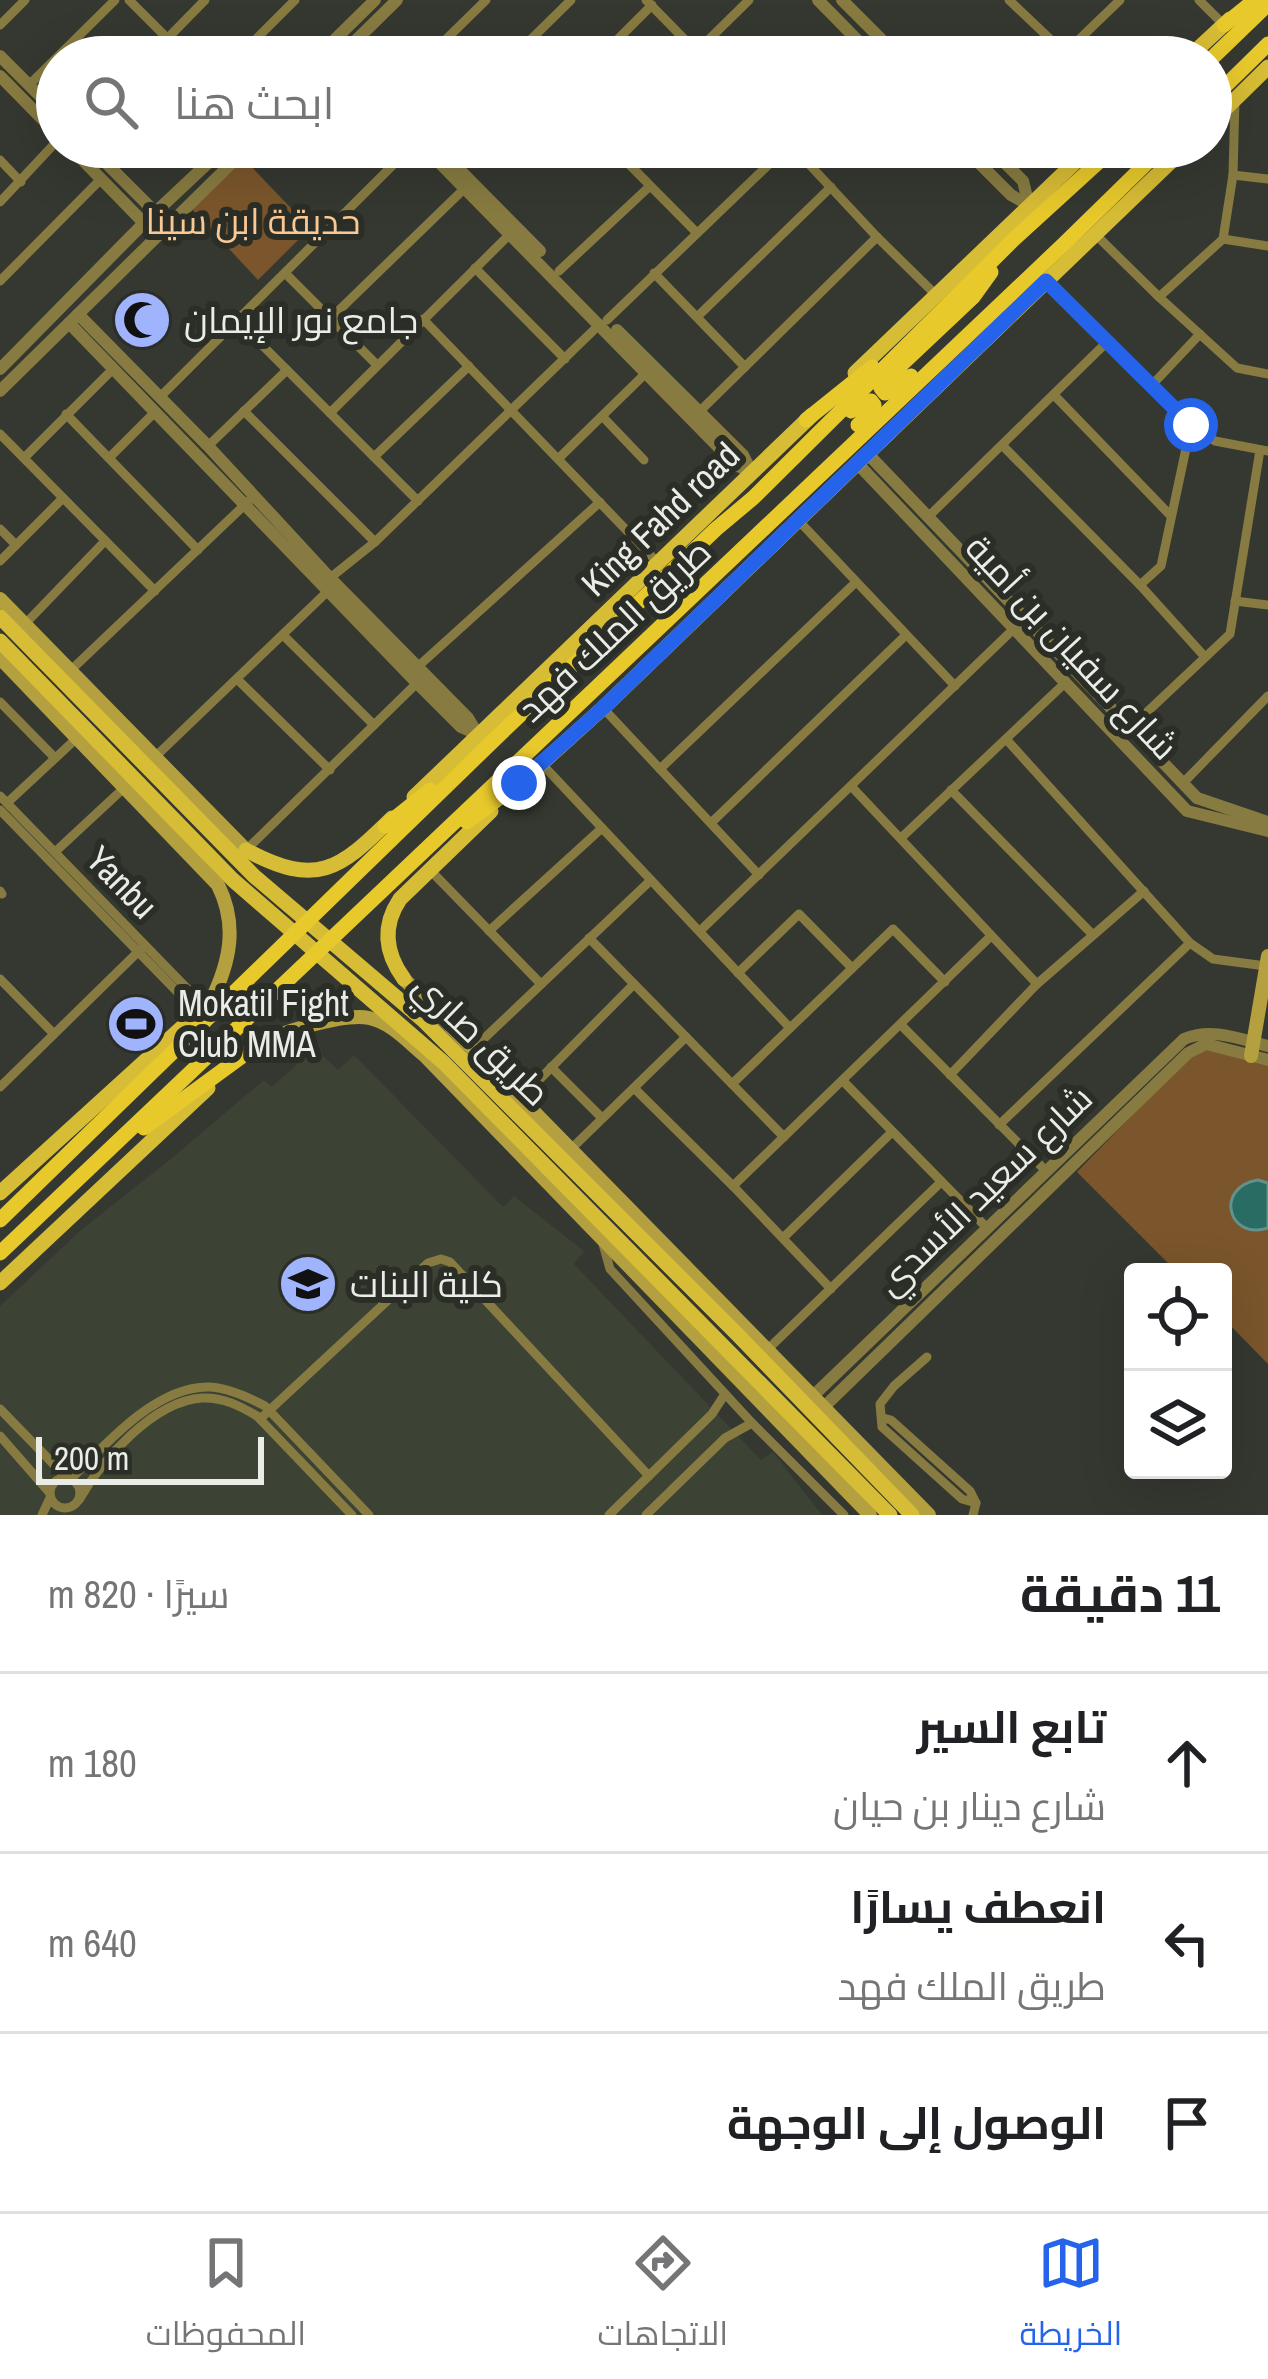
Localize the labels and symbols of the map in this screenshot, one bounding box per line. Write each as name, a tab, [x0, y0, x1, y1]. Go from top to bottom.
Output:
park label: حديقة ابن سينا	[145, 197, 361, 245]
mosque icon: جامع نور الإيمان	[111, 289, 173, 351]
place label: جامع نور الإيمان	[184, 296, 418, 345]
route start	[1164, 398, 1218, 452]
street label: King Fahd road	[571, 432, 749, 606]
street label: شارع سفيان بن أمية	[954, 524, 1189, 771]
street label: طريق الملك فهد	[507, 528, 721, 732]
route end	[492, 756, 546, 810]
street label: Yanbu	[76, 835, 168, 929]
street label: طريق صاري	[401, 962, 561, 1119]
place label: Mokatil Fight Club MMA	[178, 979, 349, 1068]
sports icon: Mokatil Fight Club MMA	[105, 993, 167, 1055]
street label: شارع سعيد الأسدي	[866, 1075, 1105, 1308]
school or university icon: كلية البنات	[277, 1253, 339, 1315]
place label: كلية البنات	[350, 1260, 503, 1308]
scale bar	[36, 1431, 264, 1484]

